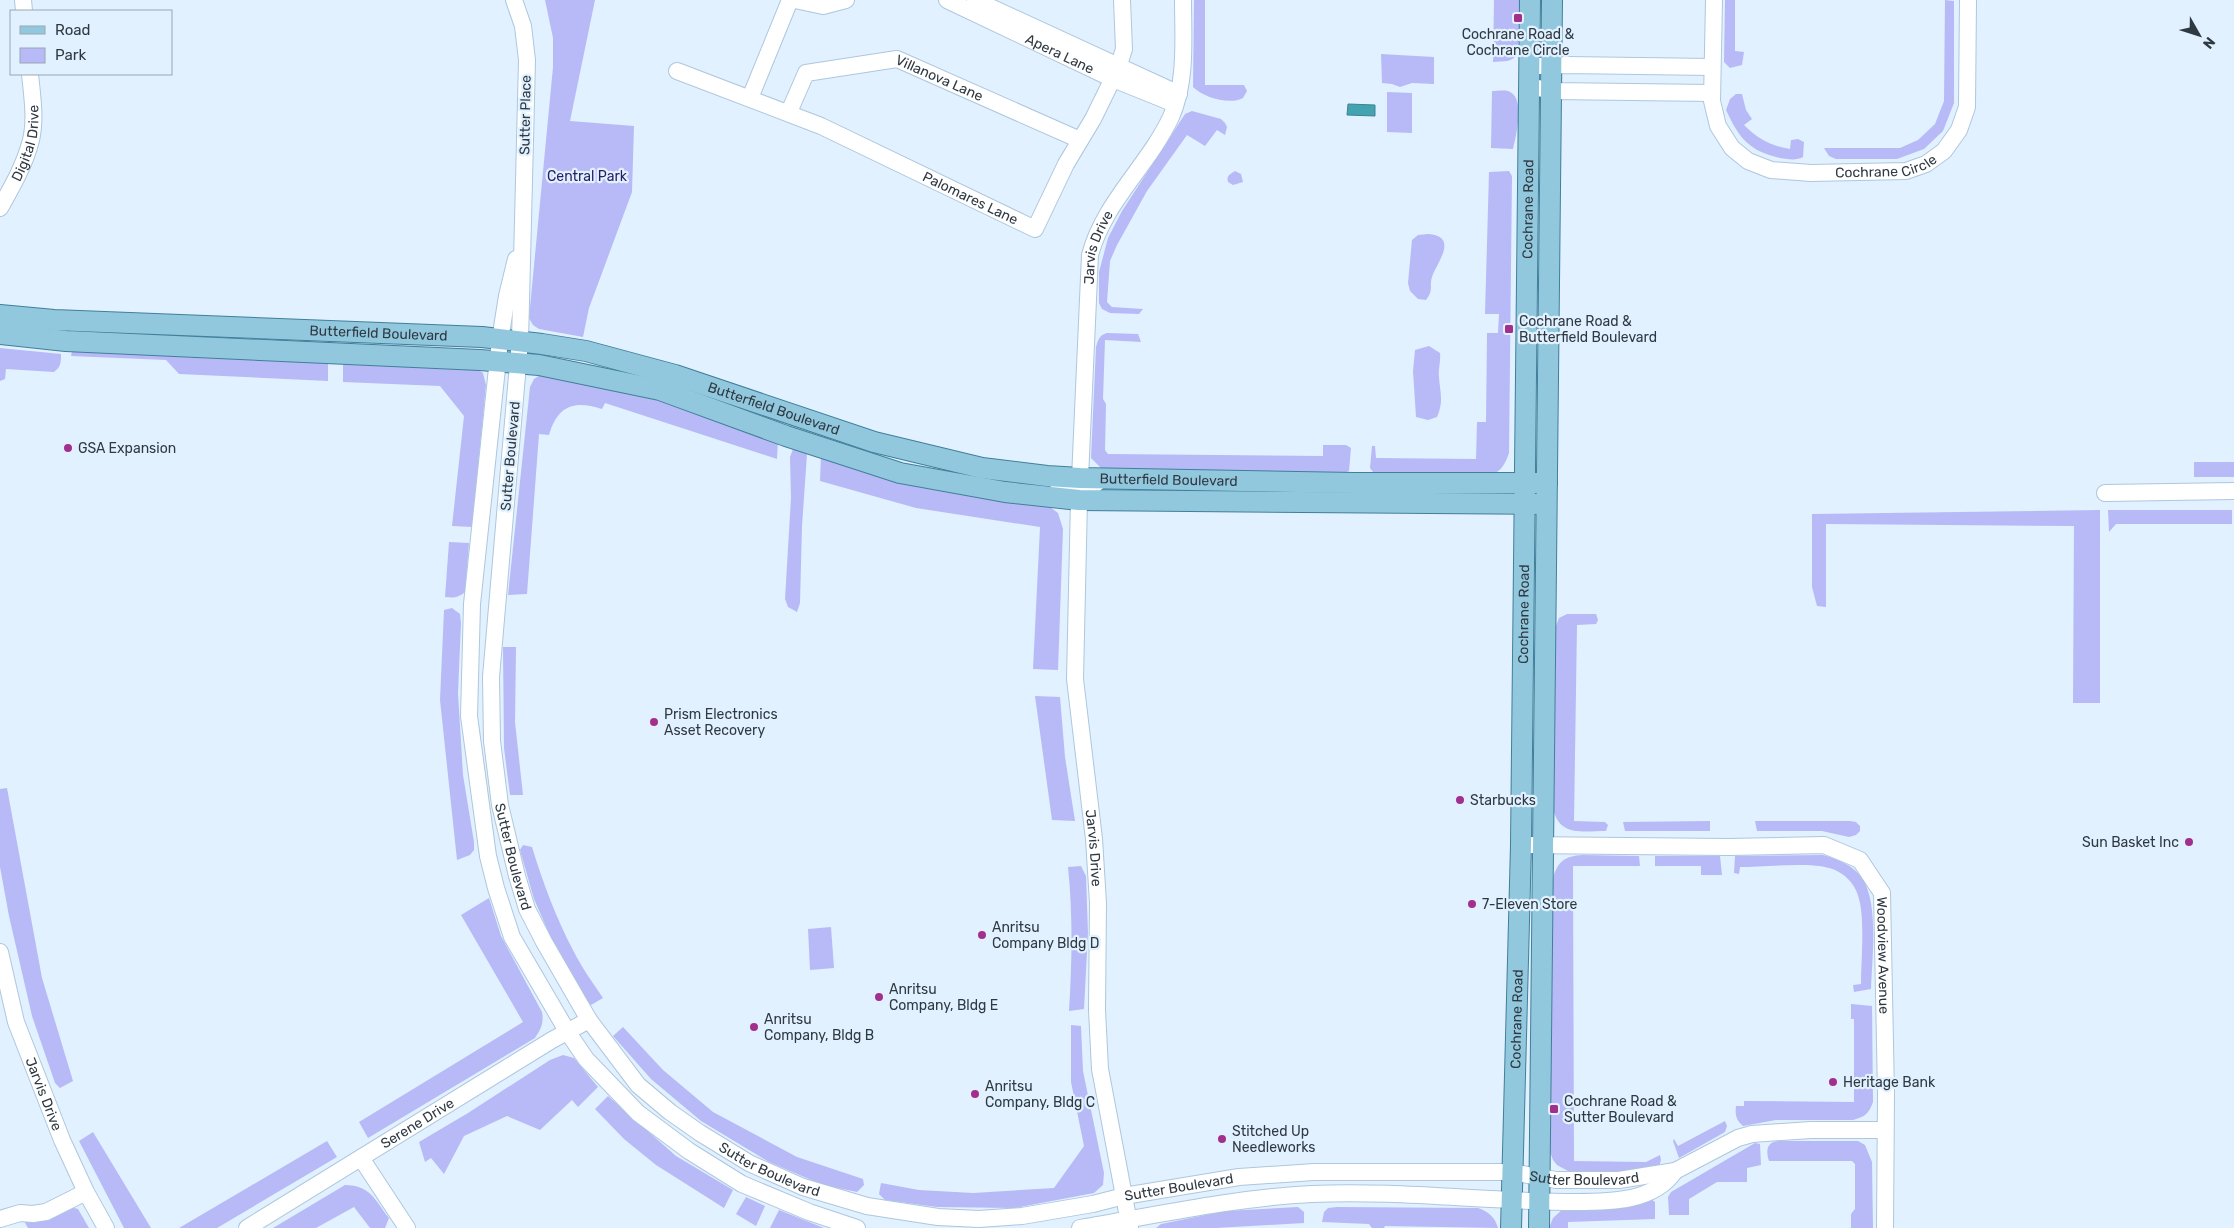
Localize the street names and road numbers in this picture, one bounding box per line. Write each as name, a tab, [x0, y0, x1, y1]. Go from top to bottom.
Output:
street label: Apera Lane	[1023, 31, 1097, 78]
street label: Villanova Lane	[893, 51, 986, 105]
street label: Sutter Place	[516, 75, 535, 155]
street label: Digital Drive	[8, 104, 42, 184]
street label: Cochrane Circle	[1835, 151, 1940, 181]
street label: Cochrane Road	[1519, 159, 1537, 259]
street label: Palomares Lane	[920, 168, 1021, 229]
street label: Jarvis Drive	[1081, 207, 1117, 285]
street label: Butterfield Boulevard	[309, 322, 448, 345]
street label: Butterfield Boulevard	[705, 379, 842, 439]
street label: Sutter Boulevard	[497, 401, 524, 512]
street label: Butterfield Boulevard	[1099, 470, 1238, 490]
street label: Cochrane Road	[1515, 564, 1533, 664]
street label: Sutter Boulevard	[491, 802, 535, 912]
street label: Jarvis Drive	[1082, 808, 1105, 887]
street label: Woodview Avenue	[1873, 897, 1892, 1014]
street label: Cochrane Road	[1507, 969, 1527, 1069]
street label: Jarvis Drive	[22, 1055, 66, 1133]
street label: Serene Drive	[378, 1094, 457, 1153]
street label: Sutter Boulevard	[716, 1139, 822, 1201]
street label: Sutter Boulevard	[1528, 1167, 1640, 1189]
street label: Sutter Boulevard	[1123, 1170, 1235, 1205]

